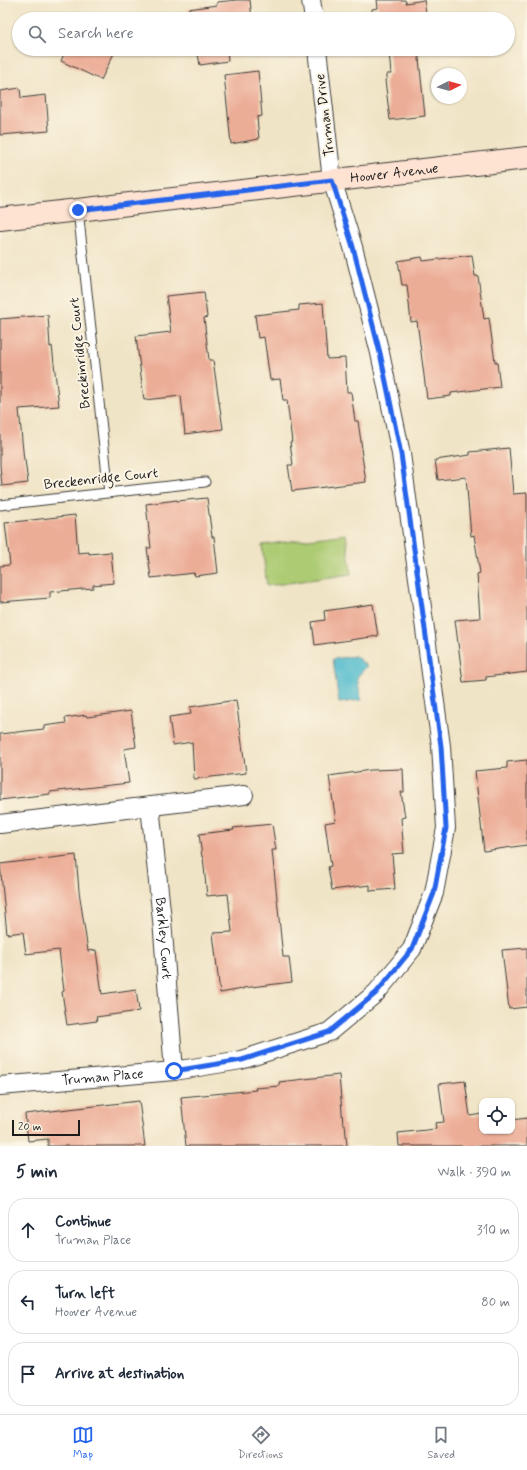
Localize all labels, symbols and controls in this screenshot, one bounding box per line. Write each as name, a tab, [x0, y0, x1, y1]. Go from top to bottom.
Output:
search box	[12, 12, 515, 56]
icon: search	[26, 23, 48, 45]
text: Search here	[58, 24, 134, 44]
north arrow	[431, 68, 467, 104]
street label: Truman Drive	[311, 73, 339, 157]
street label: Hoover Avenue	[349, 159, 439, 187]
route end	[69, 201, 87, 219]
street label: Breckinridge Court	[65, 296, 97, 410]
street label: Breckenridge Court	[43, 464, 159, 496]
street label: Barkley Court	[151, 896, 176, 980]
route start	[165, 1062, 183, 1080]
street label: Truman Place	[61, 1065, 144, 1090]
map controls	[479, 1098, 515, 1134]
button: locate	[479, 1098, 515, 1134]
scale bar	[12, 1118, 80, 1137]
text: 20 m	[18, 1120, 41, 1134]
text: 5 min	[16, 1161, 58, 1183]
text: Walk · 390 m	[438, 1164, 511, 1181]
text: Continue	[55, 1212, 111, 1232]
icon: ahead	[17, 1219, 39, 1241]
text: 310 m	[477, 1222, 510, 1239]
text: Truman Place	[55, 1232, 131, 1249]
text: Turn left	[55, 1284, 115, 1304]
icon: left	[17, 1291, 39, 1313]
text: 80 m	[481, 1294, 510, 1311]
text: Hoover Avenue	[55, 1304, 137, 1321]
icon: arrive	[17, 1363, 39, 1385]
text: Arrive at destination	[55, 1364, 184, 1384]
tab: Map	[72, 1424, 94, 1462]
tab: Directions	[238, 1424, 283, 1462]
tab: Saved	[427, 1424, 455, 1462]

